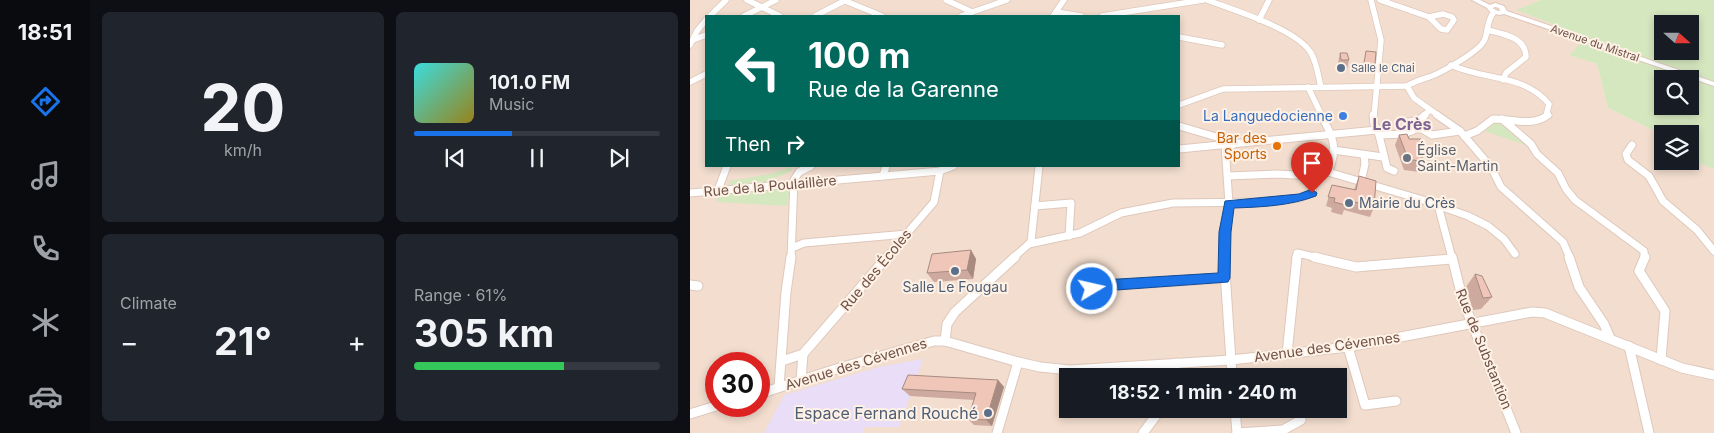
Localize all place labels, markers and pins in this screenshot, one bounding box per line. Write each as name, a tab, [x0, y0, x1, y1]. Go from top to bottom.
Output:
place label: Salle le Chai	[1351, 61, 1415, 75]
marker: Salle le Chai	[1335, 62, 1347, 74]
place label: La Languedocienne	[1203, 107, 1333, 124]
marker: La Languedocienne	[1337, 110, 1349, 122]
place label: Bar des Sports	[1217, 129, 1267, 162]
marker: Bar des Sports	[1271, 140, 1283, 152]
place label: Église Saint-Martin	[1417, 141, 1499, 174]
pin	[1291, 142, 1333, 193]
marker: Église Saint-Martin	[1401, 152, 1413, 164]
place label: Mairie du Crès	[1359, 194, 1455, 211]
marker: Mairie du Crès	[1343, 197, 1355, 209]
marker: Salle Le Fougau	[949, 265, 961, 277]
place label: Salle Le Fougau	[903, 278, 1007, 295]
place label: Espace Fernand Rouché	[794, 403, 978, 423]
marker: Espace Fernand Rouché	[982, 407, 994, 419]

